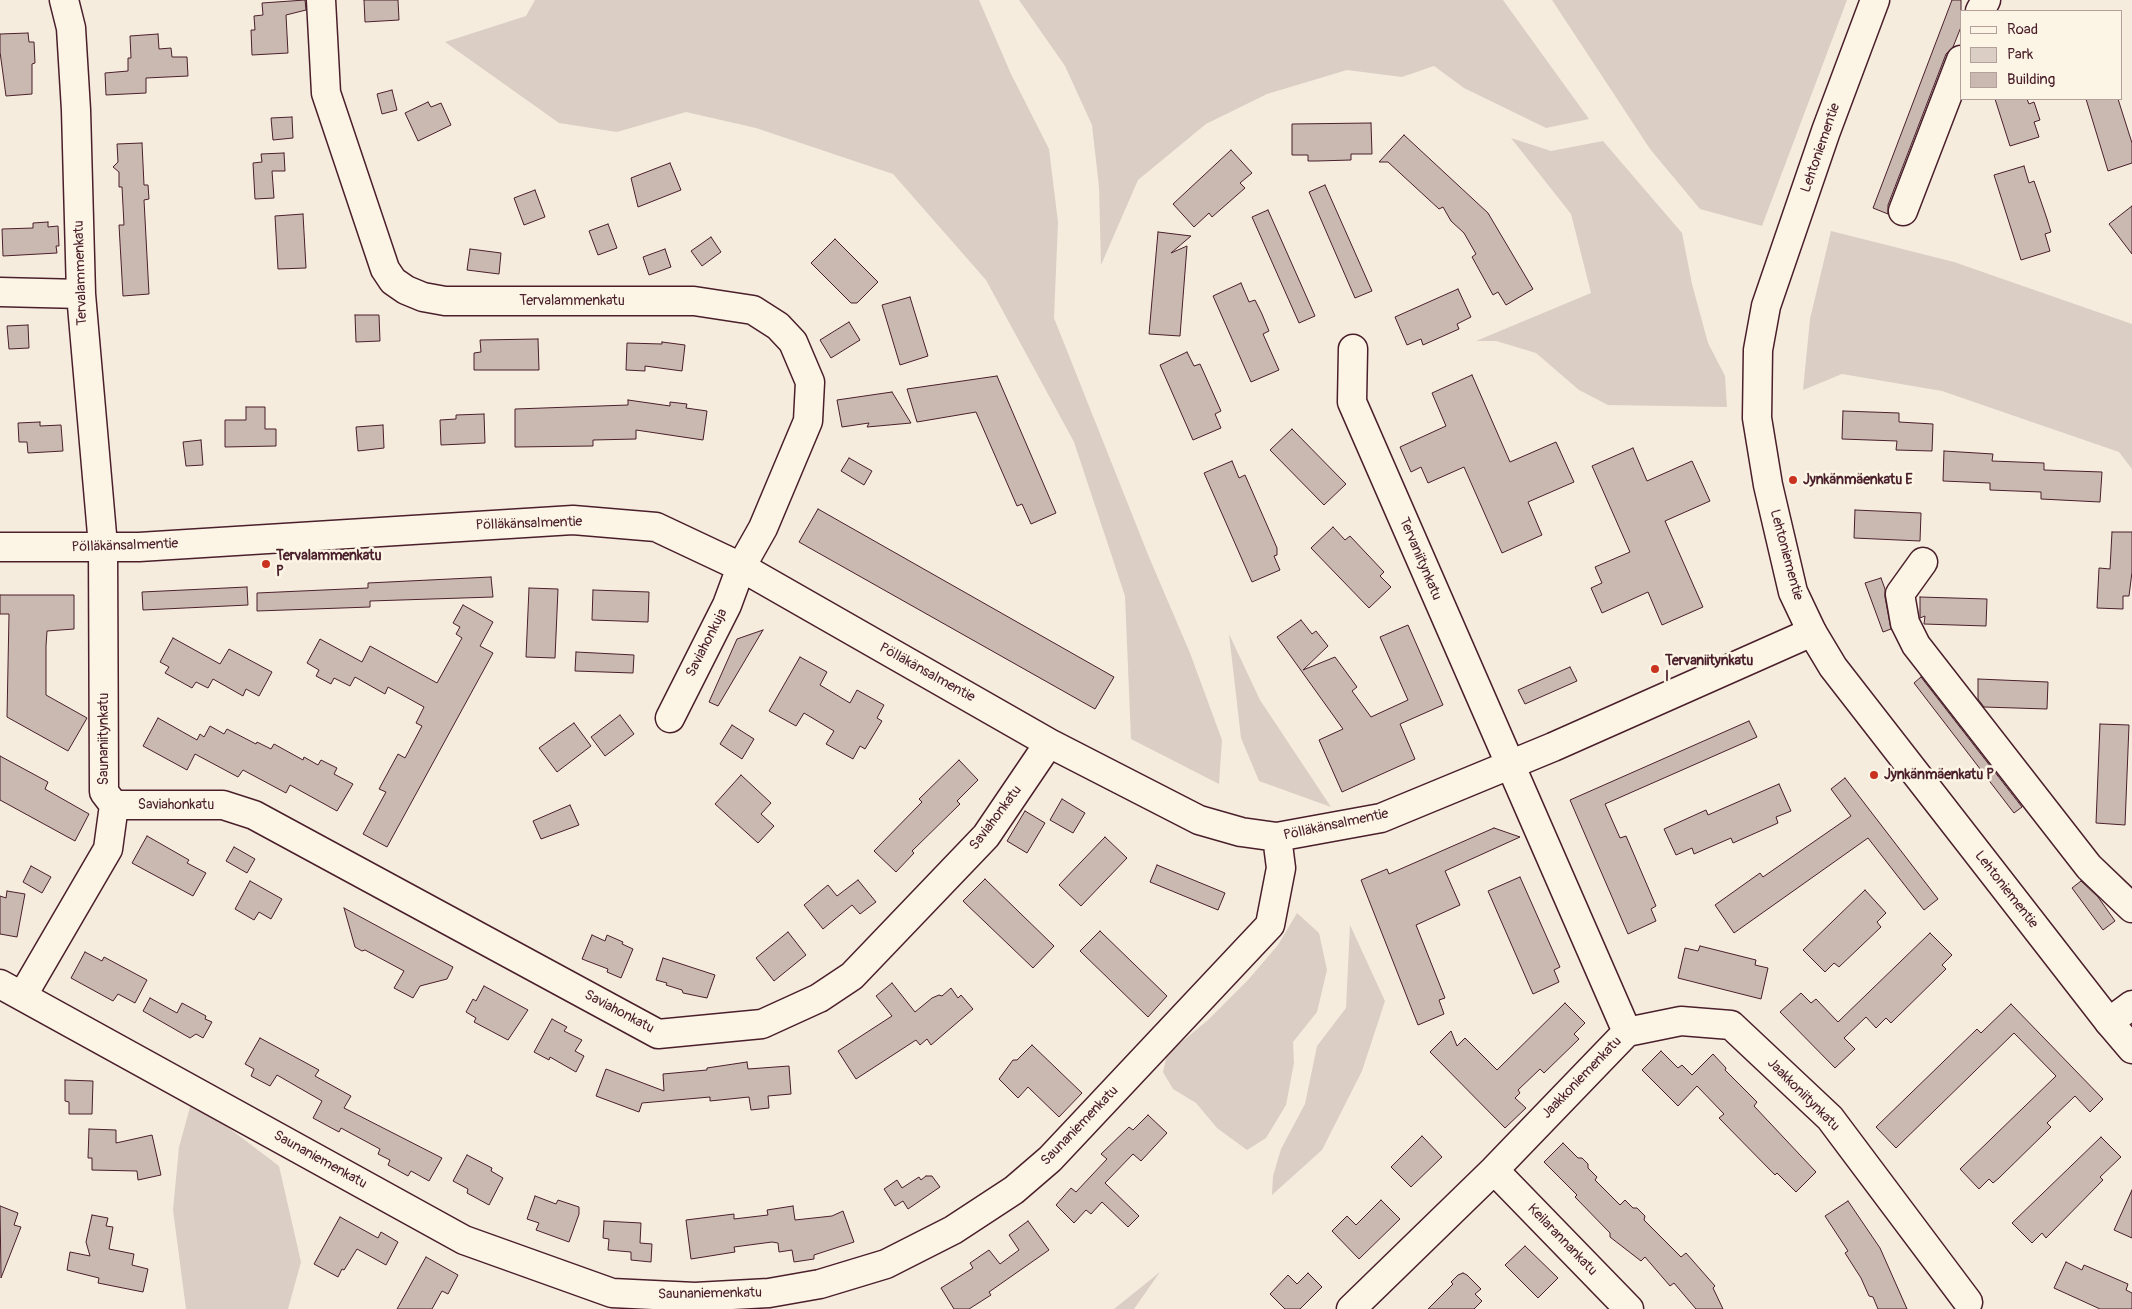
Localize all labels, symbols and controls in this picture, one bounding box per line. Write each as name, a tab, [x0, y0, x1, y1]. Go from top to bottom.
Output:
legend	[1960, 10, 2122, 100]
text: Road	[2007, 20, 2038, 39]
text: Park	[2007, 45, 2033, 64]
text: Building	[2007, 70, 2055, 89]
street label: Lehtoniementie	[1798, 101, 1844, 195]
street label: Tervalammenkatu	[71, 220, 91, 326]
street label: Tervalammenkatu	[519, 293, 625, 309]
place label: Jynkänmäenkatu E	[1803, 472, 1913, 488]
marker: Jynkänmäenkatu E	[1787, 474, 1799, 486]
street label: Lehtoniementie	[1766, 508, 1806, 602]
street label: Pölläkänsalmentie	[475, 514, 583, 534]
street label: Tervaniitynkatu	[1395, 515, 1445, 603]
street label: Pölläkänsalmentie	[71, 536, 179, 556]
place label: Tervalammenkatu P	[276, 548, 382, 580]
marker: Tervalammenkatu P	[260, 558, 272, 570]
street label: Saviahonkuja	[683, 606, 731, 680]
street label: Pölläkänsalmentie	[876, 640, 978, 706]
place label: Tervaniitynkatu I	[1665, 653, 1753, 686]
marker: Tervaniitynkatu I	[1649, 663, 1661, 675]
street label: Saunaniitynkatu	[96, 693, 112, 785]
place label: Jynkänmäenkatu P	[1884, 767, 1994, 783]
marker: Jynkänmäenkatu P	[1868, 769, 1880, 781]
street label: Saviahonkatu	[966, 782, 1026, 854]
street label: Saviahonkatu	[138, 797, 214, 813]
street label: Pölläkänsalmentie	[1282, 806, 1390, 844]
street label: Lehtoniementie	[1971, 848, 2041, 932]
street label: Saviahonkatu	[581, 987, 657, 1037]
street label: Jaakkoniemenkatu	[1539, 1033, 1625, 1123]
street label: Jaakkoniitynkatu	[1763, 1055, 1843, 1135]
street label: Saunaniemenkatu	[1038, 1083, 1122, 1169]
street label: Saunaniemenkatu	[270, 1127, 370, 1193]
street label: Keilarannankatu	[1524, 1201, 1600, 1279]
street label: Saunaniemenkatu	[658, 1285, 762, 1303]

